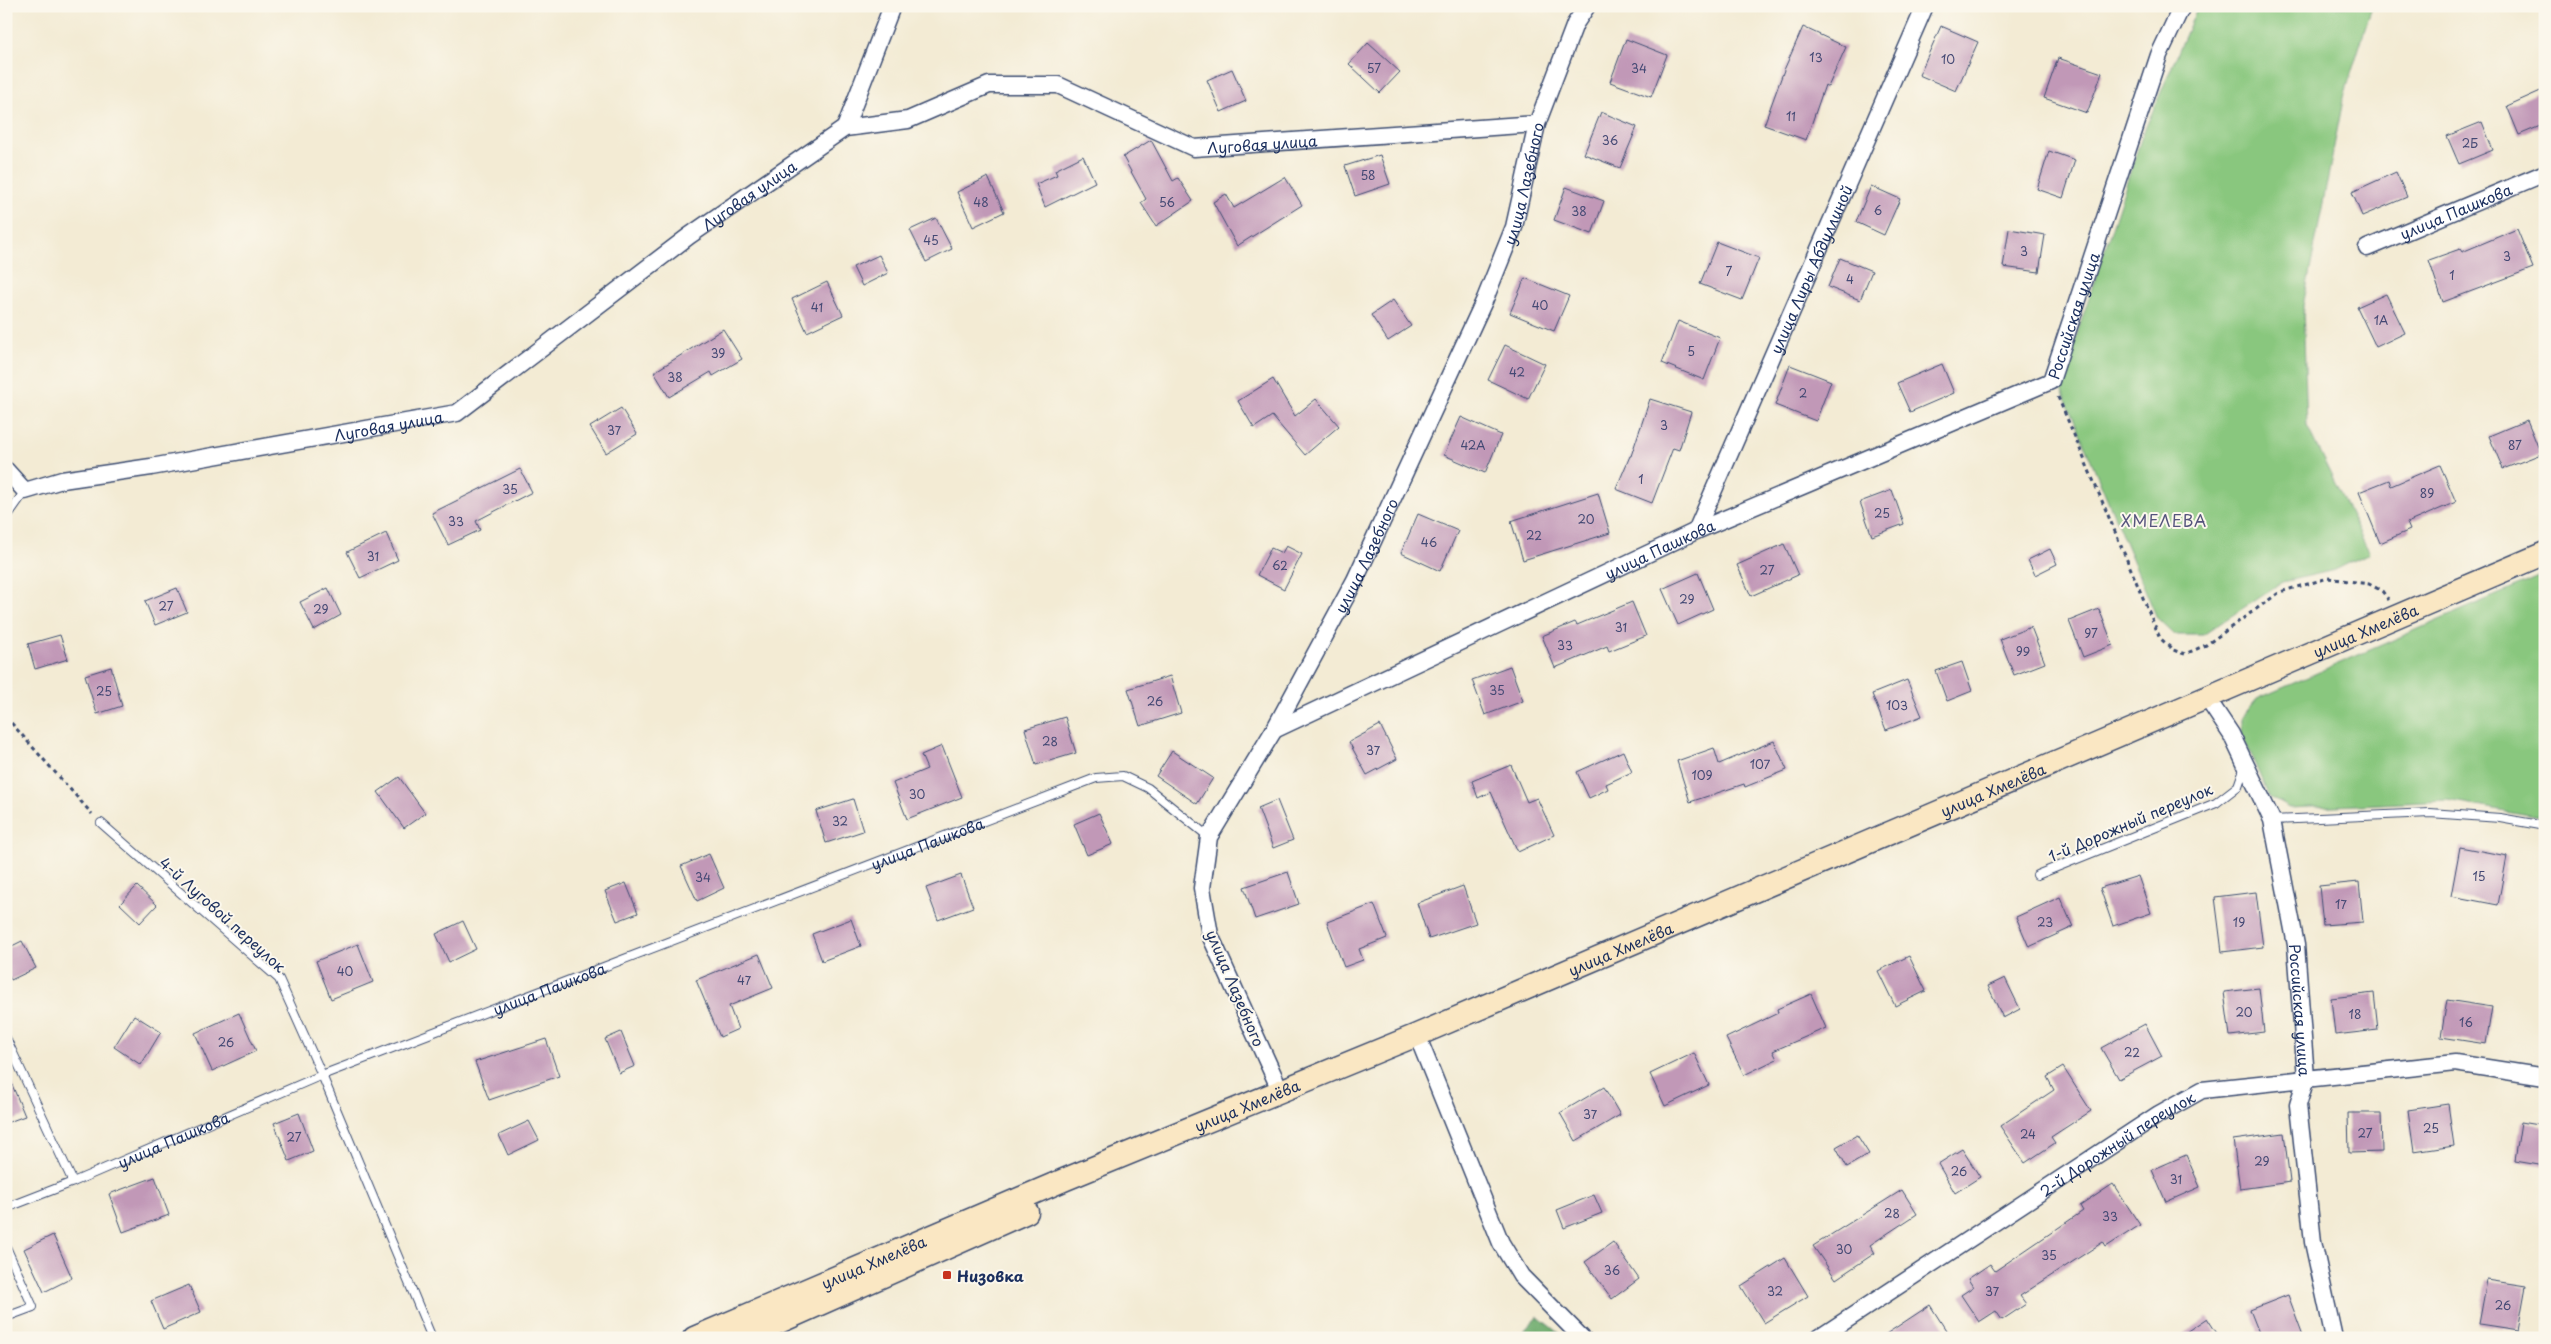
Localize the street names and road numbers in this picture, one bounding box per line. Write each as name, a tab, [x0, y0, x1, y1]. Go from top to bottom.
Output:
street label: улица Лазебного	[1497, 120, 1549, 248]
street label: Луговая улица	[1206, 128, 1318, 159]
street label: Луговая улица	[697, 153, 801, 236]
street label: улица Пашкова	[2396, 177, 2516, 245]
street label: улица Лиры Абдуллиной	[1763, 181, 1857, 357]
street label: Российская улица	[2041, 248, 2105, 382]
street label: Луговая улица	[332, 404, 445, 446]
street label: улица Лазебного	[1328, 494, 1403, 617]
street label: улица Пашкова	[1600, 513, 1719, 584]
street label: улица Хмелёва	[2309, 597, 2422, 663]
street label: улица Хмелёва	[1937, 756, 2049, 822]
street label: 1-й Дорожный переулок	[2044, 777, 2216, 867]
street label: улица Пашкова	[867, 810, 988, 875]
street label: 4-й Луговой переулок	[155, 851, 291, 977]
street label: улица Хмелёва	[1564, 915, 1677, 981]
street label: улица Лазебного	[1201, 926, 1271, 1050]
street label: Российская улица	[2284, 943, 2317, 1077]
street label: улица Пашкова	[489, 956, 610, 1020]
street label: улица Хмелёва	[1191, 1073, 1304, 1137]
street label: 2-й Дорожный переулок	[2035, 1085, 2199, 1201]
street label: улица Пашкова	[114, 1104, 233, 1173]
street label: улица Хмелёва	[817, 1228, 930, 1294]

